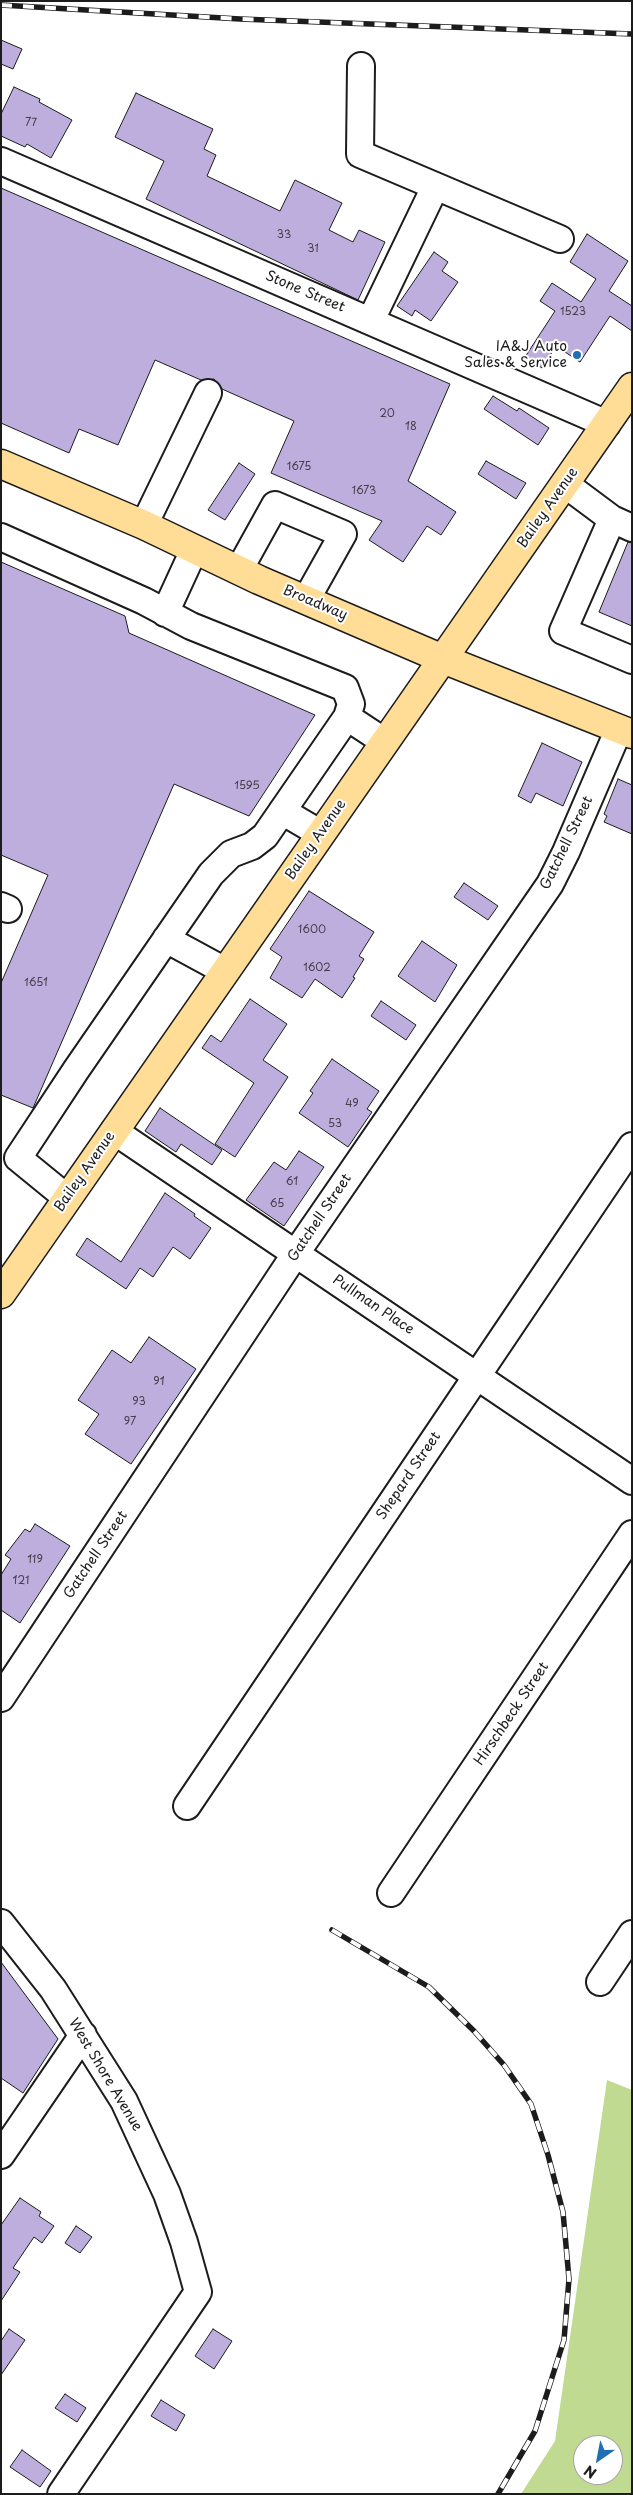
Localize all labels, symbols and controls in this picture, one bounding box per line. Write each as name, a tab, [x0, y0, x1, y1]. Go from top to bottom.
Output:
house number: 77	[25, 116, 37, 130]
house number: 33	[277, 228, 291, 242]
house number: 31	[307, 242, 319, 256]
street label: Stone Street	[263, 268, 347, 316]
house number: 1523	[560, 305, 586, 319]
place label: IA&J Auto Sales & Service	[464, 339, 567, 372]
marker: IA&J Auto Sales & Service	[571, 349, 583, 361]
house number: 20	[379, 407, 395, 421]
house number: 18	[405, 420, 417, 434]
house number: 1675	[287, 460, 311, 474]
street label: Bailey Avenue	[514, 465, 582, 551]
house number: 1673	[352, 484, 376, 498]
street label: Broadway	[280, 582, 350, 624]
house number: 1595	[234, 779, 260, 793]
street label: Gatchell Street	[537, 793, 597, 893]
street label: Bailey Avenue	[282, 797, 350, 883]
house number: 1600	[298, 923, 326, 937]
house number: 1602	[303, 961, 331, 975]
house number: 1651	[24, 976, 48, 990]
house number: 49	[345, 1097, 359, 1111]
house number: 53	[328, 1117, 342, 1131]
street label: Bailey Avenue	[51, 1129, 119, 1215]
street label: Gatchell Street	[284, 1171, 356, 1265]
house number: 61	[286, 1175, 298, 1189]
house number: 65	[270, 1197, 284, 1211]
street label: Pullman Place	[329, 1272, 417, 1338]
house number: 91	[153, 1375, 165, 1389]
house number: 93	[132, 1395, 146, 1409]
house number: 97	[124, 1415, 136, 1429]
street label: Shepard Street	[373, 1429, 445, 1523]
street label: Gatchell Street	[60, 1508, 132, 1602]
house number: 119	[27, 1553, 43, 1567]
house number: 121	[13, 1574, 29, 1588]
street label: Hirschbeck Street	[471, 1659, 553, 1769]
street label: West Shore Avenue	[65, 2016, 145, 2134]
north arrow	[573, 2435, 623, 2485]
text: N	[580, 2460, 600, 2484]

